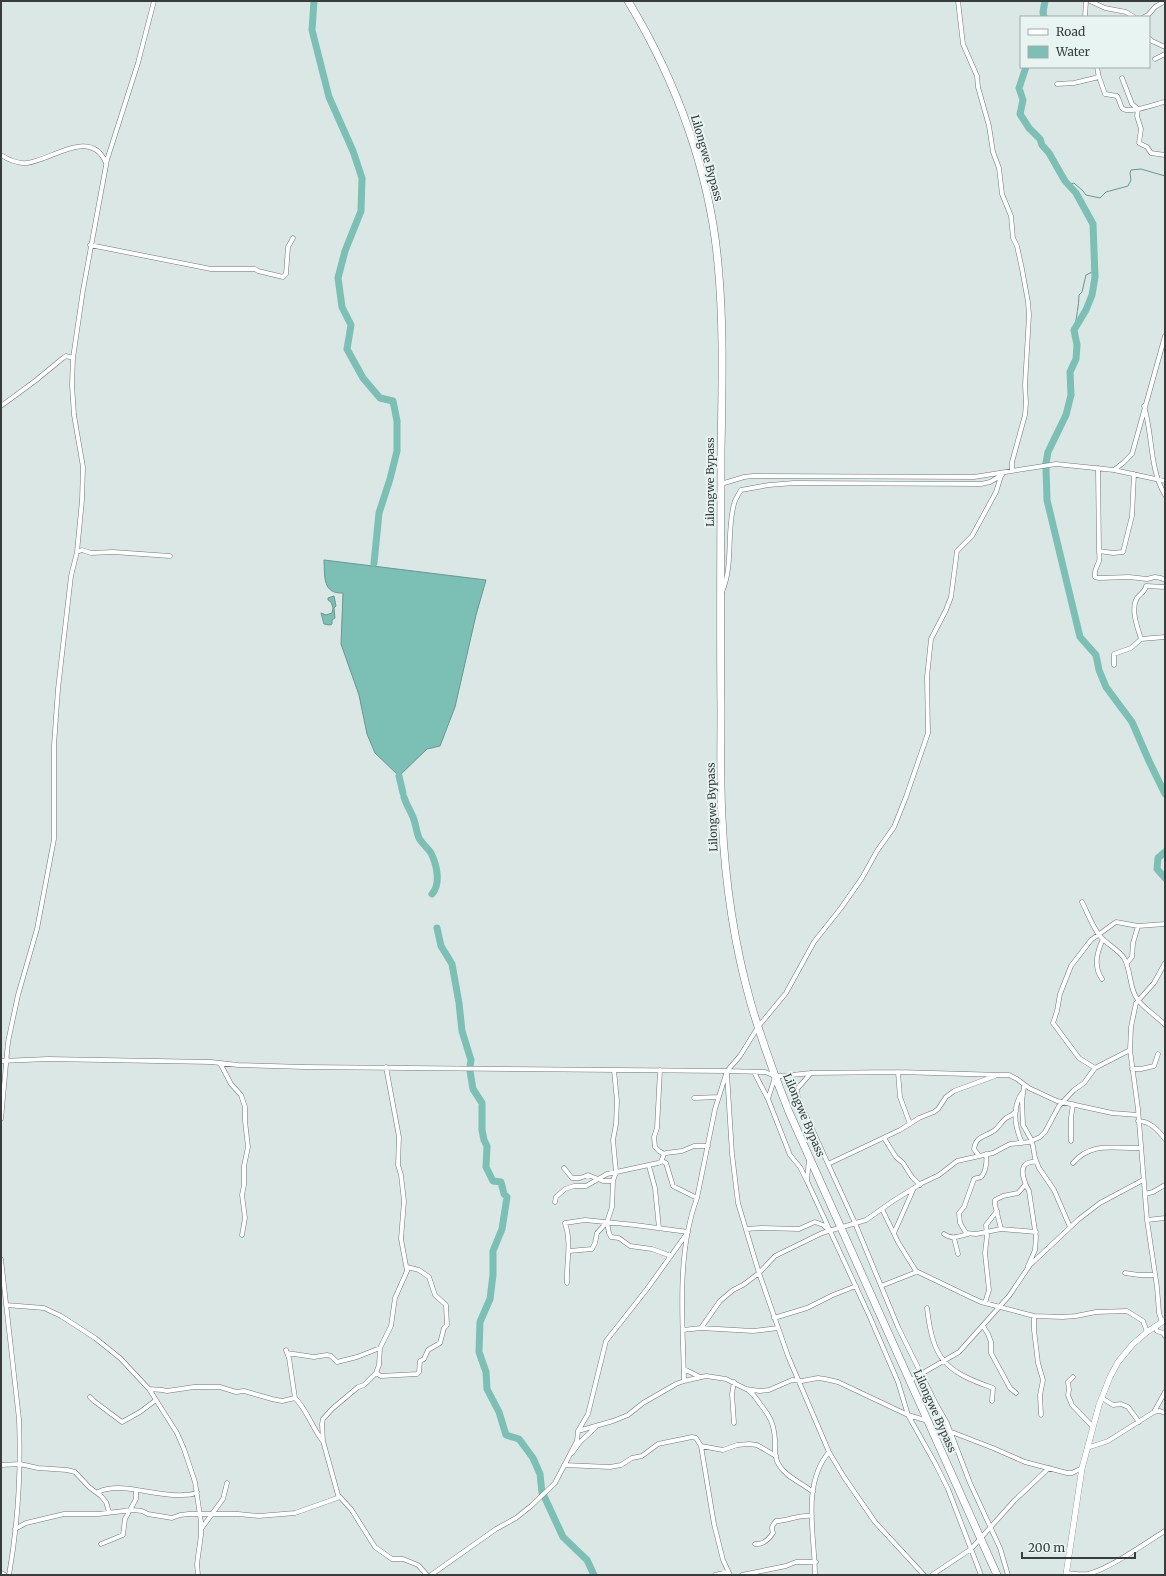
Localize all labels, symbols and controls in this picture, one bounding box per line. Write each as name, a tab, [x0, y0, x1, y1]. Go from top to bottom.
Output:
legend	[1020, 16, 1150, 68]
text: Road	[1056, 24, 1085, 39]
text: Water	[1055, 44, 1091, 59]
street label: Lilongwe Bypass	[688, 113, 726, 203]
street label: Lilongwe Bypass	[703, 437, 717, 527]
street label: Lilongwe Bypass	[703, 762, 721, 852]
street label: Lilongwe Bypass	[780, 1071, 828, 1159]
street label: Lilongwe Bypass	[910, 1367, 960, 1455]
scale bar	[1022, 1534, 1135, 1560]
text: 200 m	[1028, 1540, 1065, 1555]

